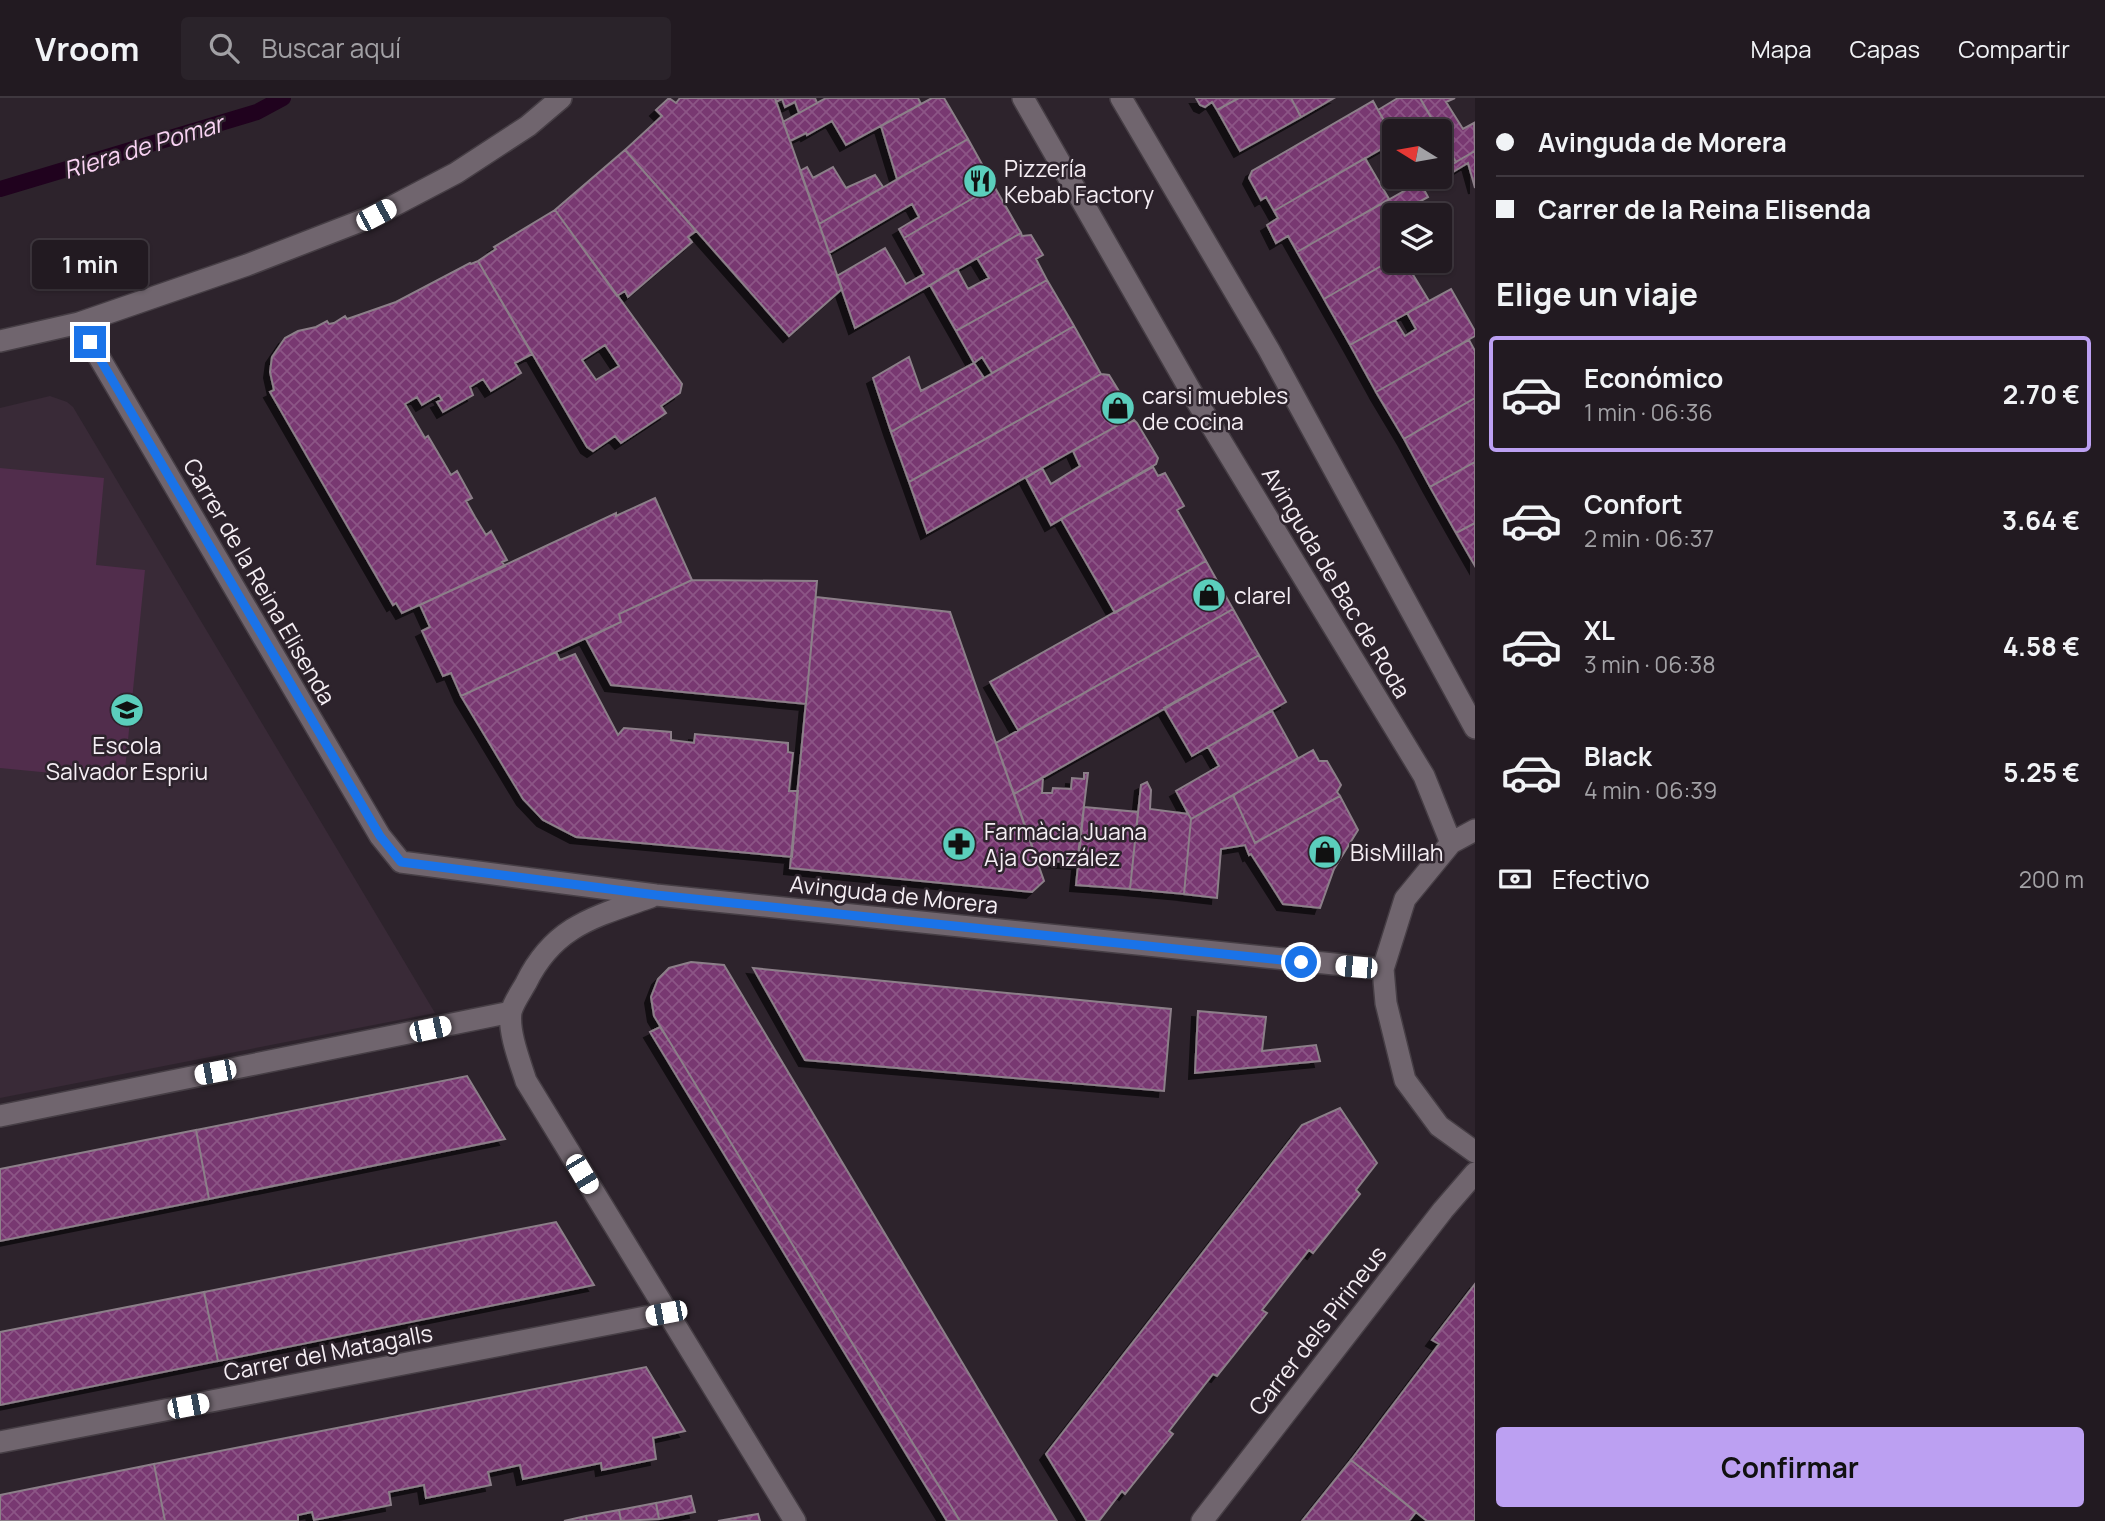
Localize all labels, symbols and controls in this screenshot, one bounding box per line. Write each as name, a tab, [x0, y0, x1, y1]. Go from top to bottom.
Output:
search box	[181, 17, 671, 80]
text: Vroom	[35, 26, 139, 71]
icon: search	[205, 29, 243, 67]
text: Buscar aquí	[261, 30, 401, 66]
text: Mapa	[1751, 32, 1812, 65]
text: Capas	[1850, 32, 1920, 65]
text: Compartir	[1958, 32, 2070, 65]
water label: Riera de Pomar	[59, 105, 230, 186]
north arrow	[1382, 119, 1452, 189]
map controls	[1382, 119, 1452, 273]
text: Avinguda de Morera	[1538, 124, 1787, 160]
place label: Pizzería Kebab Factory	[1004, 152, 1154, 210]
restaurant icon: Pizzería Kebab Factory	[961, 162, 999, 200]
text: Carrer de la Reina Elisenda	[1538, 191, 1871, 227]
car	[353, 196, 400, 234]
button: layers	[1382, 203, 1452, 273]
callout: 1 min	[32, 240, 148, 289]
text: 1 min	[62, 248, 118, 280]
text: Elige un viaje	[1496, 272, 1698, 316]
route end	[74, 326, 106, 358]
text: Económico	[1584, 360, 1723, 396]
icon: car	[1500, 363, 1563, 426]
text: 2.70 €	[2003, 376, 2080, 412]
place label: carsi muebles de cocina	[1142, 379, 1288, 437]
shop icon: carsi muebles de cocina	[1099, 389, 1137, 427]
text: 1 min · 06:36	[1584, 396, 1713, 428]
street label: Carrer de la Reina Elisenda	[176, 452, 344, 710]
street label: Avinguda de Bac de Roda	[1255, 460, 1419, 704]
text: Confort	[1584, 486, 1683, 522]
icon: car	[1500, 489, 1563, 552]
text: 3.64 €	[2002, 502, 2080, 538]
text: 2 min · 06:37	[1584, 522, 1714, 554]
shop icon: clarel	[1190, 576, 1228, 614]
place label: clarel	[1234, 579, 1291, 611]
text: XL	[1584, 612, 1615, 648]
icon: car	[1500, 615, 1563, 678]
text: 4.58 €	[2003, 628, 2080, 664]
text: 3 min · 06:38	[1584, 648, 1716, 680]
school or university icon: Escola Salvador Espriu	[108, 691, 146, 729]
place label: Escola Salvador Espriu	[46, 729, 208, 787]
text: Black	[1584, 738, 1652, 774]
icon: car	[1500, 741, 1563, 804]
text: 5.25 €	[2003, 754, 2080, 790]
text: 4 min · 06:39	[1584, 774, 1717, 806]
place label: Farmàcia Juana Aja González	[984, 815, 1147, 873]
pharmacy icon: Farmàcia Juana Aja González	[940, 825, 978, 863]
shop icon: BisMillah	[1306, 833, 1344, 871]
place label: BisMillah	[1350, 836, 1443, 868]
icon: cash	[1496, 860, 1534, 898]
text: Efectivo	[1552, 861, 1650, 897]
text: 200 m	[2019, 863, 2084, 895]
street label: Avinguda de Morera	[788, 867, 1000, 921]
route start	[1285, 946, 1317, 978]
car	[1335, 955, 1378, 979]
car	[408, 1014, 453, 1044]
car	[193, 1058, 238, 1086]
car	[563, 1151, 602, 1197]
street label: Carrer dels Pirineus	[1241, 1239, 1393, 1421]
car	[644, 1299, 689, 1327]
street label: Carrer del Matagalls	[221, 1316, 435, 1388]
car	[166, 1392, 211, 1420]
button: Confirmar	[1496, 1427, 2084, 1507]

